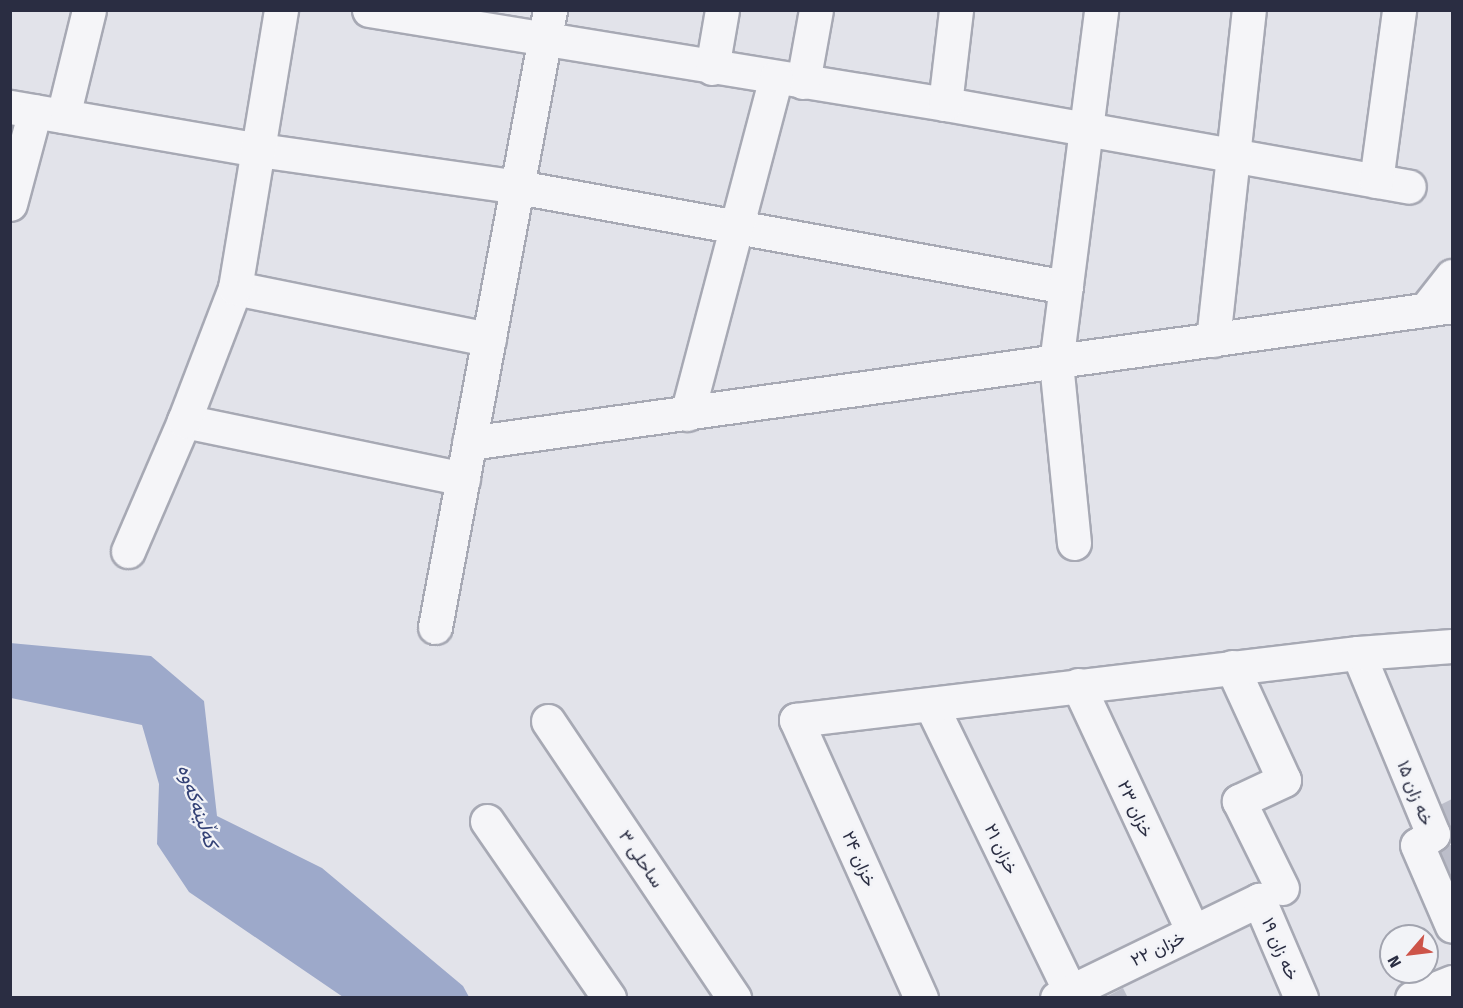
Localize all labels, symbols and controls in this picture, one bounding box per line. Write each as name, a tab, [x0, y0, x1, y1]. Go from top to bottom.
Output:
street label: خه زان ۱۵	[1392, 757, 1438, 829]
water label: کەڵینەکەوە	[173, 761, 223, 851]
street label: خزان ۲۳	[1112, 777, 1158, 841]
street label: خزان ۲۱	[980, 820, 1022, 878]
street label: ساحلی ۳	[614, 826, 668, 892]
street label: خزان ۲۴	[837, 828, 881, 890]
street label: خه زان ۱۹	[1257, 914, 1303, 984]
north arrow	[1379, 924, 1439, 984]
street label: خزان ۲۲	[1127, 927, 1189, 971]
text: N	[1384, 953, 1405, 971]

